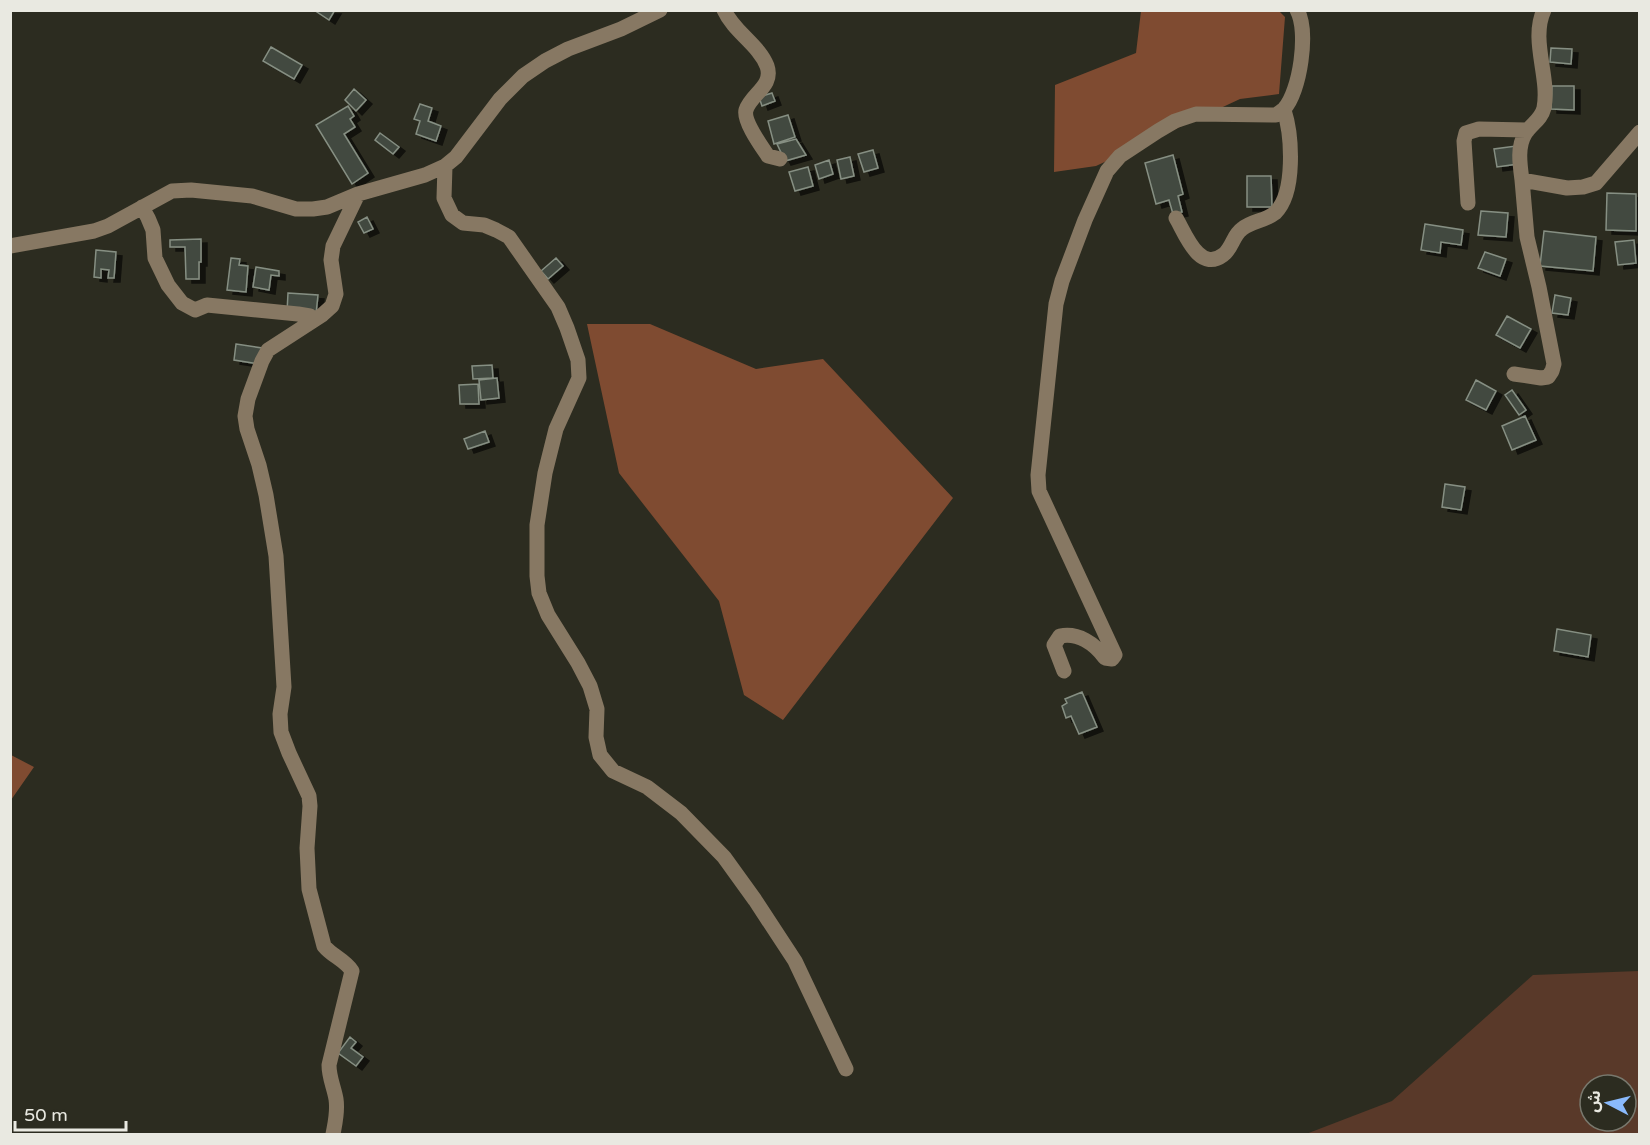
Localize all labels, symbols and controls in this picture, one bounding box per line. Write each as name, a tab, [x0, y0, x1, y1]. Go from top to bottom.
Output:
north arrow	[1578, 1073, 1638, 1133]
text: ش	[1583, 1089, 1605, 1113]
scale bar	[15, 1094, 126, 1132]
text: 50 m	[24, 1104, 68, 1126]

